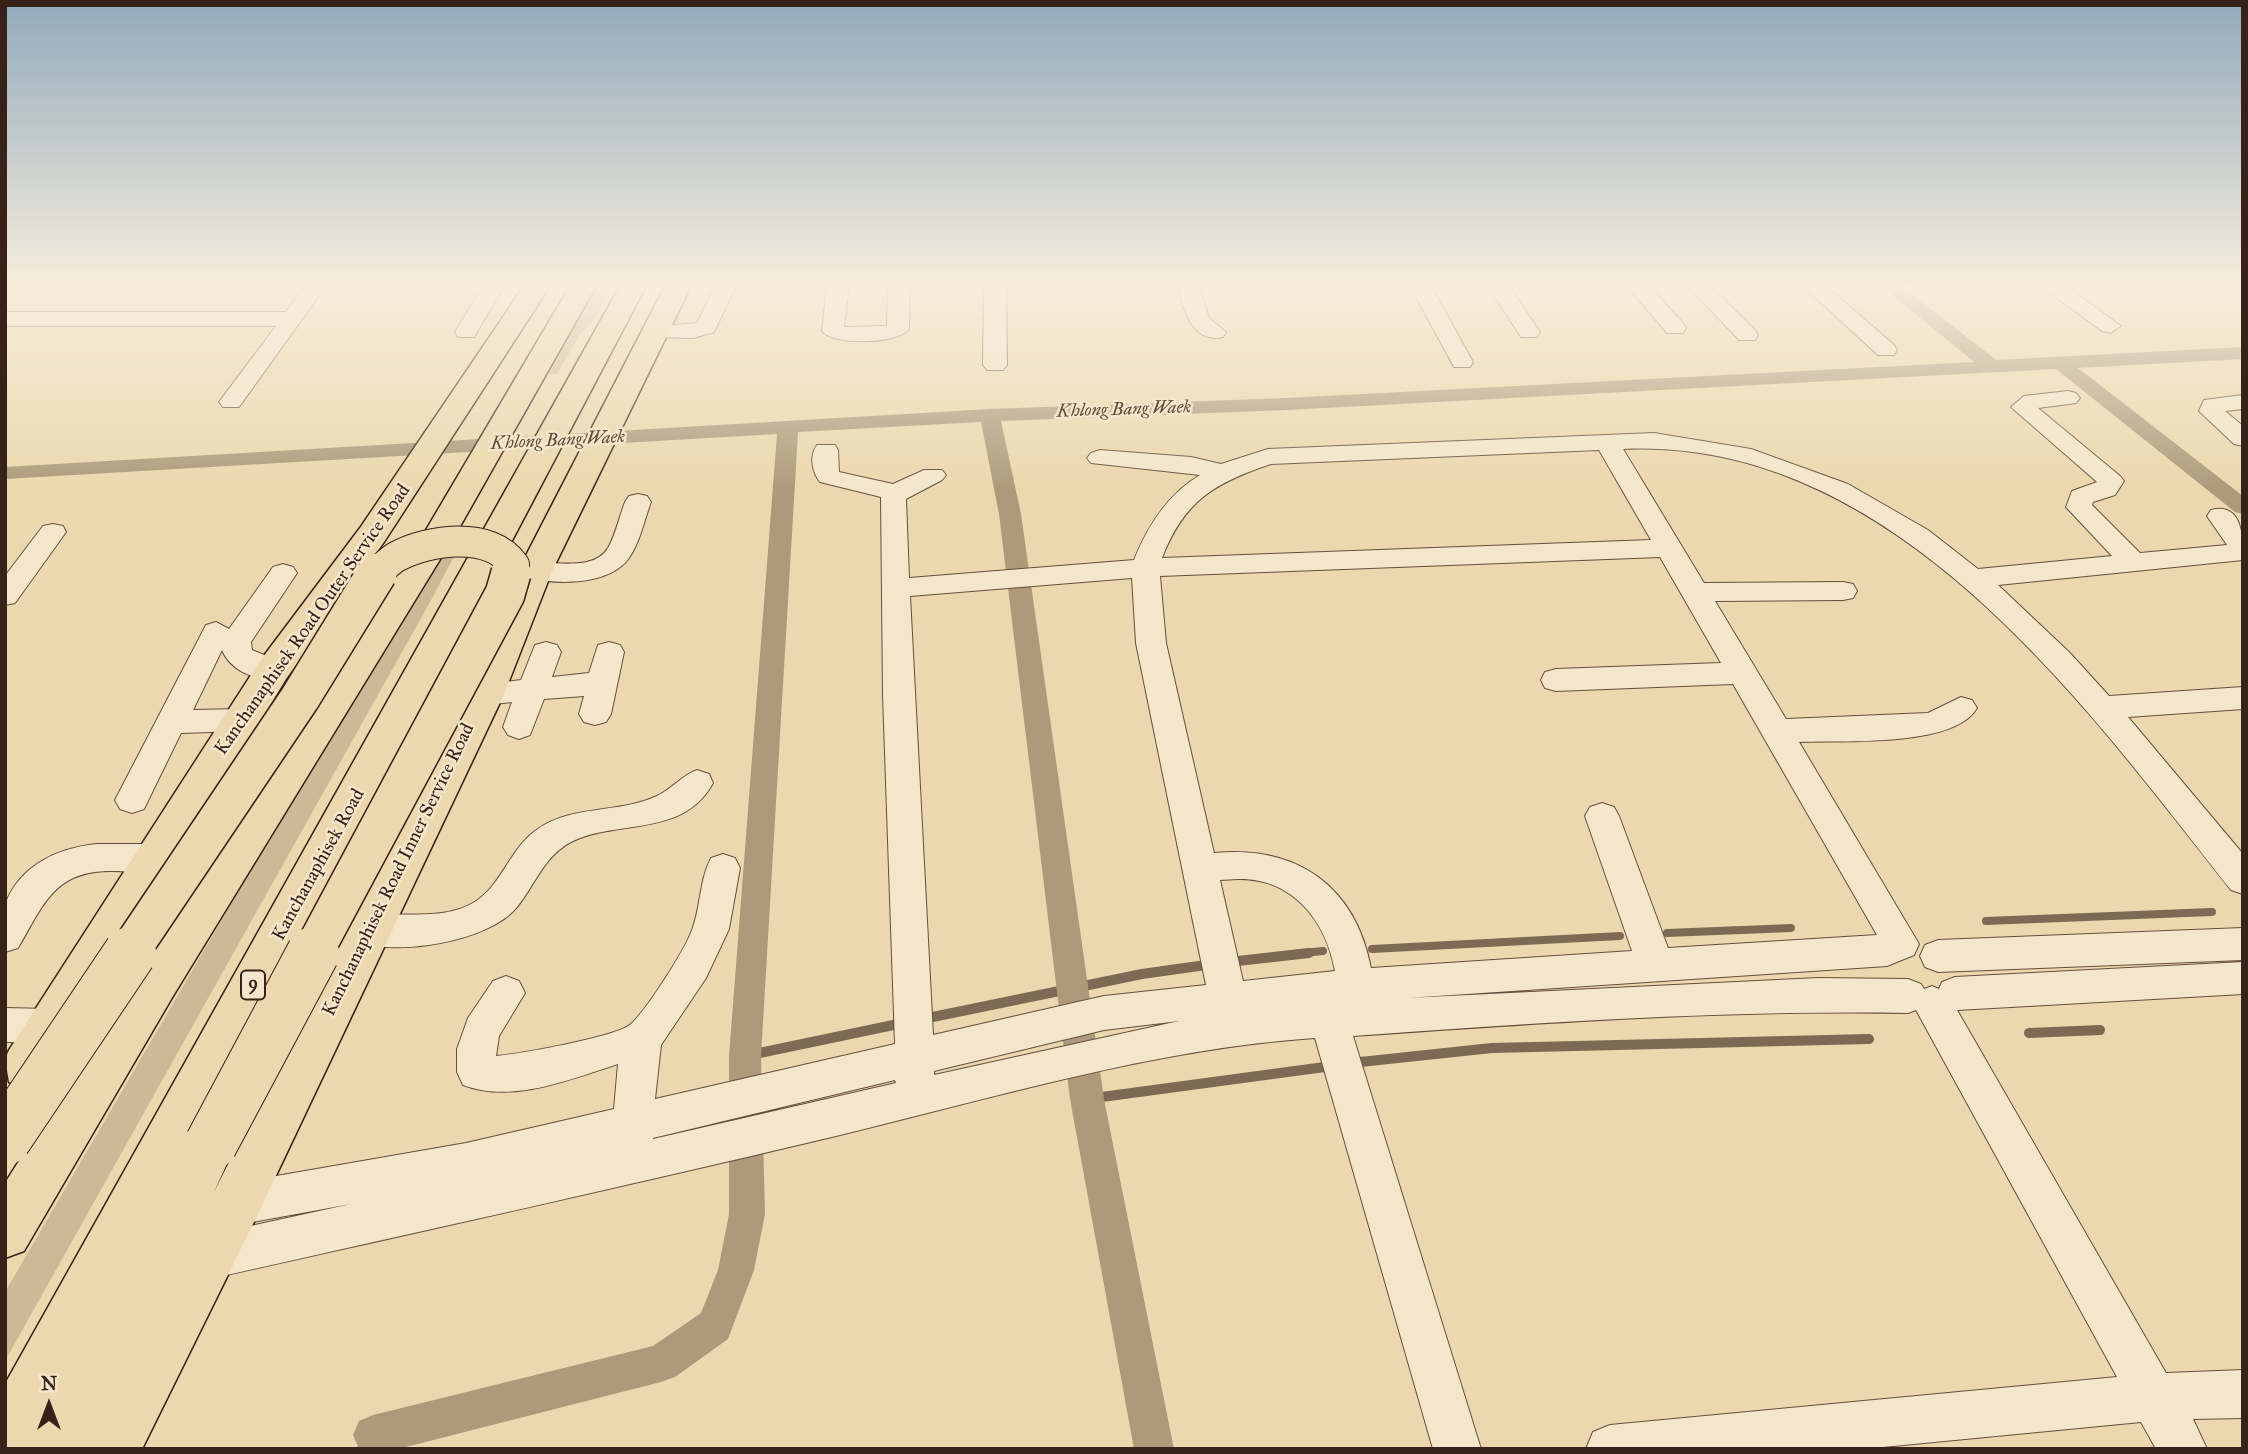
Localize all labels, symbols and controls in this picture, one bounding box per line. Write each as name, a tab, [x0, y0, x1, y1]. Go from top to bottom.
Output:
water label: Khlong Bang Waek	[1056, 397, 1192, 423]
water label: Khlong Bang Waek	[490, 427, 626, 455]
street label: Kanchanaphisek Road Outer Service Road	[210, 480, 416, 760]
street label: Kanchanaphisek Road Inner Service Road	[318, 720, 480, 1020]
street label: Kanchanaphisek Road	[268, 785, 370, 945]
road number: 9	[241, 970, 265, 1000]
north arrow	[14, 1370, 84, 1440]
text: N	[41, 1372, 57, 1395]

